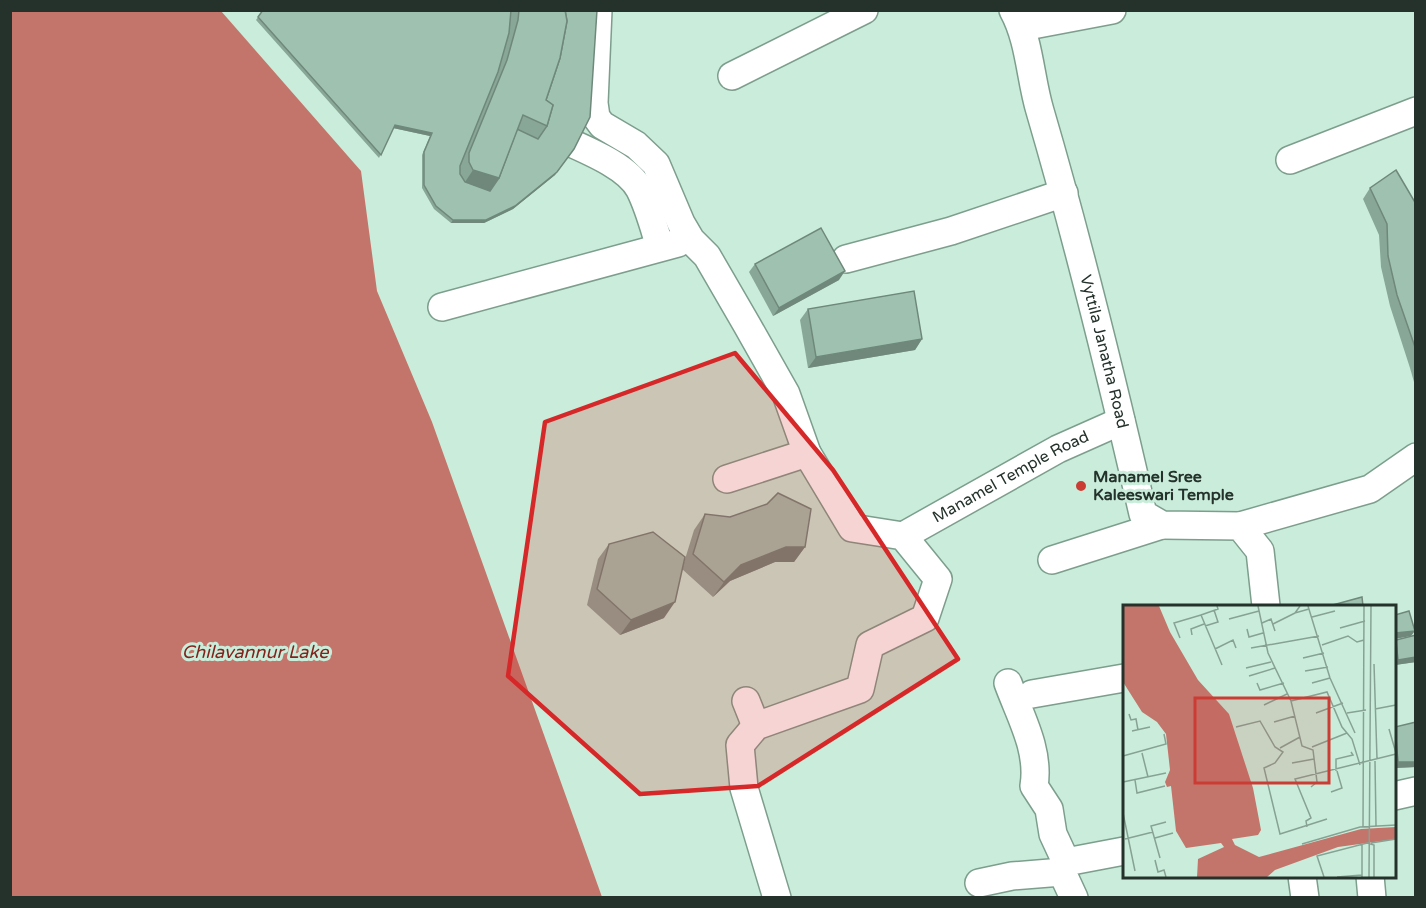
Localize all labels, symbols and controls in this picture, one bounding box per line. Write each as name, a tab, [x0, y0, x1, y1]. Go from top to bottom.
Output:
street label: Vyttila Janatha Road	[1075, 273, 1133, 430]
street label: Manamel Temple Road	[929, 427, 1092, 527]
place label: Manamel Sree Kaleeswari Temple	[1093, 467, 1234, 505]
marker: Manamel Sree Kaleeswari Temple	[1074, 479, 1088, 493]
inset map	[1123, 605, 1396, 878]
water label: Chilavannur Lake	[182, 641, 329, 663]

